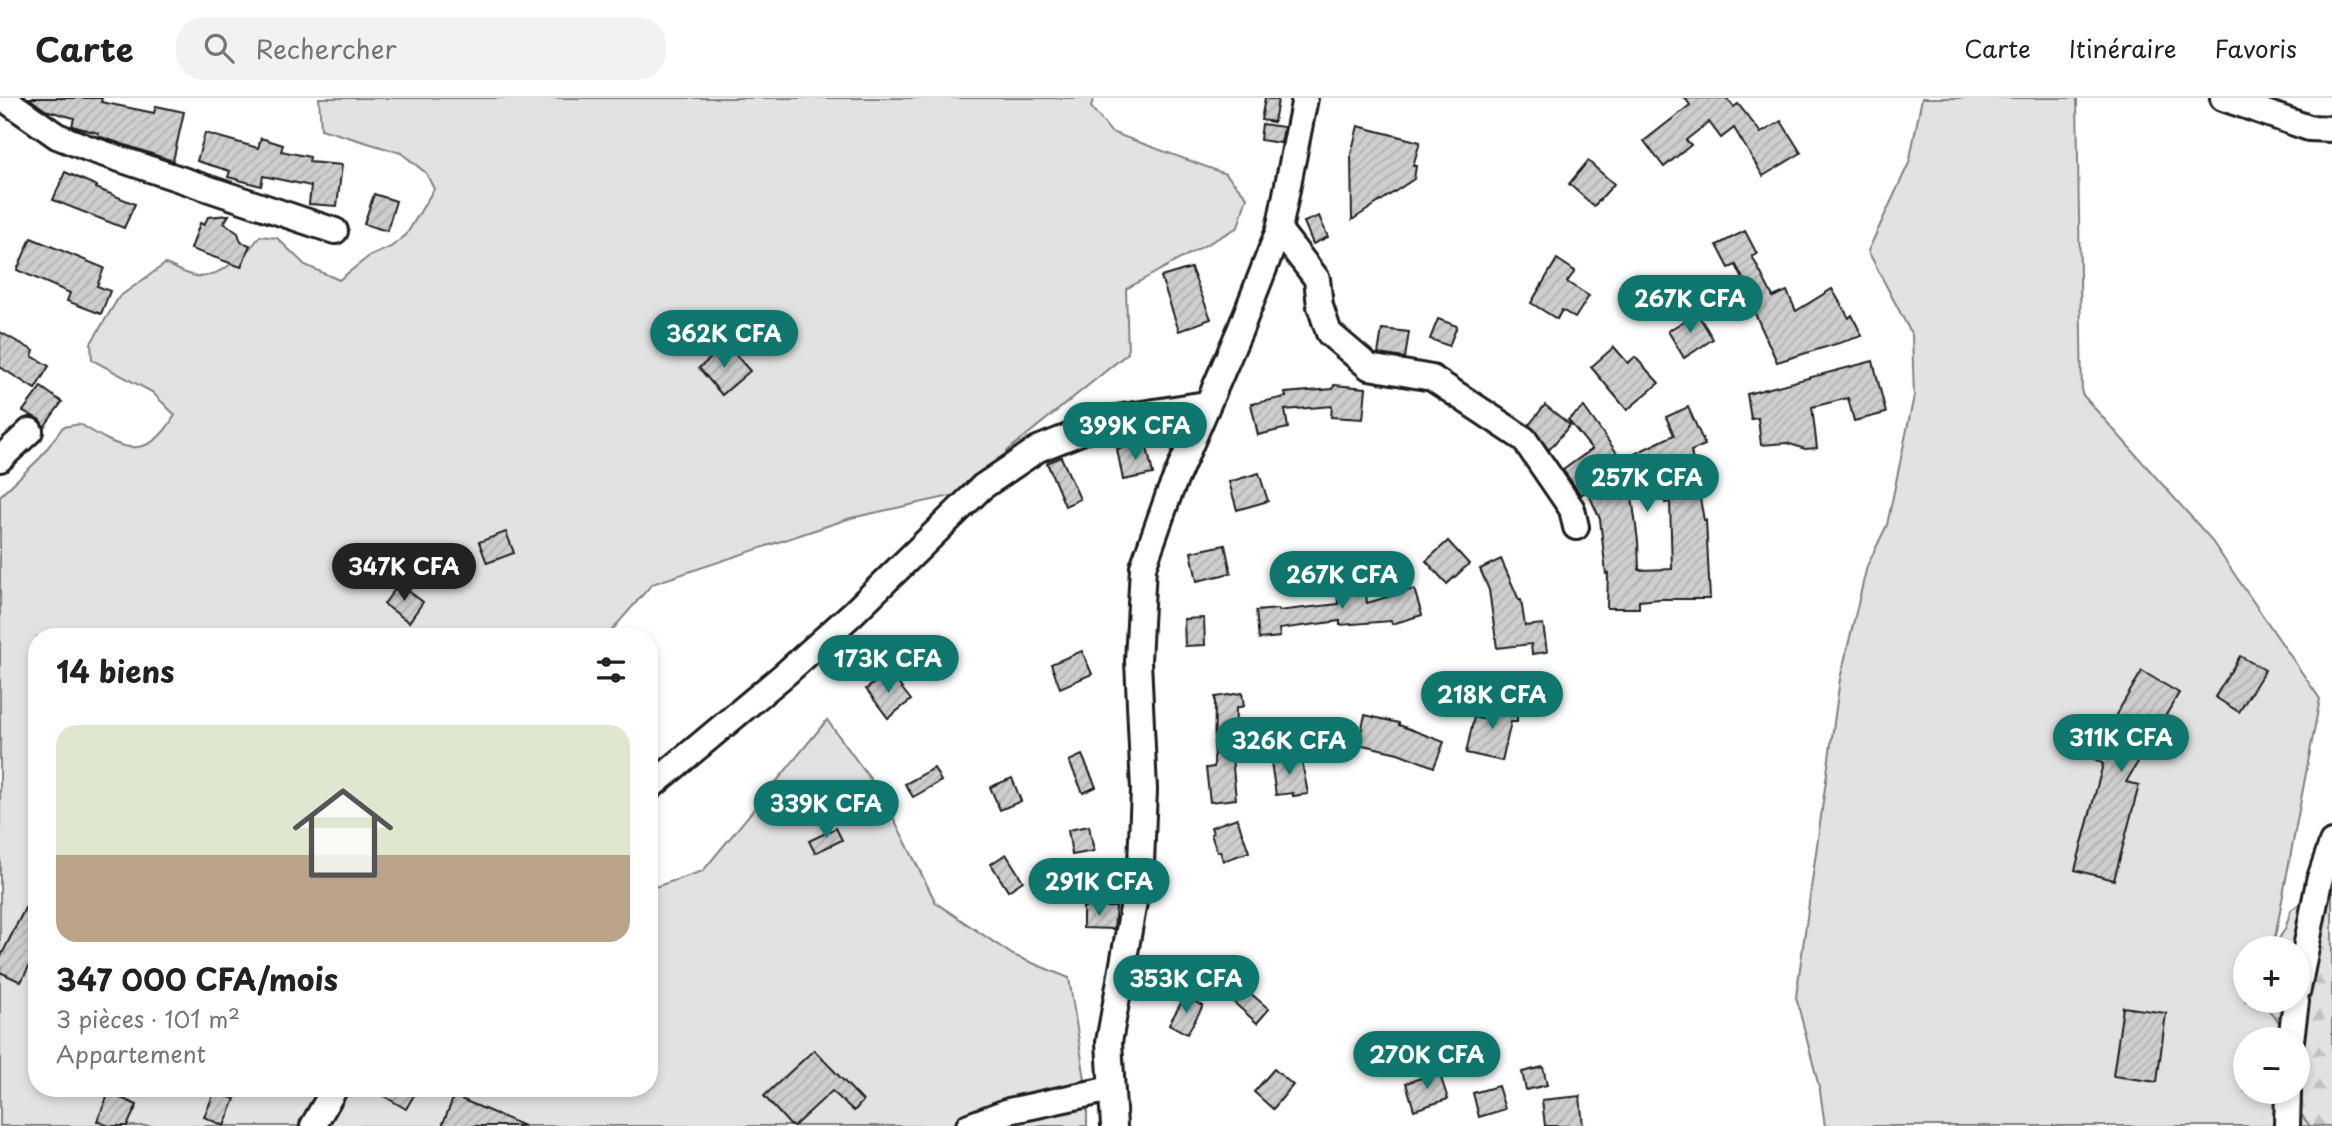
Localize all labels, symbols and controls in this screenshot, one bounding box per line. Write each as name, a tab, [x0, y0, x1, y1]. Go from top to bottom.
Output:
search box	[176, 17, 666, 80]
text: Carte	[35, 23, 134, 73]
icon: search	[200, 29, 238, 67]
text: Rechercher	[256, 29, 397, 68]
text: Carte	[1964, 30, 2031, 66]
text: Itinéraire	[2069, 30, 2177, 66]
text: Favoris	[2215, 30, 2297, 66]
pin: 267K CFA	[1618, 275, 1762, 335]
text: 267K CFA	[1634, 280, 1746, 315]
pin: 362K CFA	[652, 310, 796, 370]
text: 362K CFA	[666, 315, 782, 350]
pin: 399K CFA	[1063, 402, 1207, 462]
text: 399K CFA	[1079, 407, 1191, 442]
pin: 257K CFA	[1575, 454, 1719, 514]
text: 257K CFA	[1591, 459, 1703, 494]
pin: 347K CFA	[332, 544, 476, 603]
text: 347K CFA	[348, 548, 460, 583]
pin: 267K CFA	[1270, 552, 1414, 611]
text: 267K CFA	[1286, 556, 1398, 591]
pin: 173K CFA	[816, 636, 960, 695]
text: 173K CFA	[834, 640, 942, 675]
text: 14 biens	[56, 648, 175, 693]
icon: filters	[592, 651, 630, 689]
pin: 218K CFA	[1420, 672, 1564, 731]
text: 218K CFA	[1437, 676, 1547, 711]
pin: 311K CFA	[2049, 714, 2193, 774]
pin: 326K CFA	[1217, 718, 1361, 777]
text: 311K CFA	[2069, 719, 2173, 754]
text: 326K CFA	[1231, 722, 1347, 757]
icon: home	[280, 770, 406, 896]
pin: 339K CFA	[754, 780, 898, 840]
text: 339K CFA	[770, 785, 882, 820]
pin: 291K CFA	[1027, 858, 1171, 918]
text: 291K CFA	[1045, 863, 1153, 898]
map controls	[2233, 936, 2310, 1104]
button: +	[2233, 936, 2310, 1013]
text: 347 000 CFA/mois	[56, 956, 338, 1001]
pin: 353K CFA	[1114, 956, 1258, 1015]
text: 353K CFA	[1129, 960, 1243, 995]
text: 3 pièces · 101 m²	[56, 1001, 240, 1036]
button: −	[2233, 1027, 2310, 1104]
pin: 270K CFA	[1355, 1032, 1499, 1091]
text: Appartement	[56, 1036, 206, 1071]
text: 270K CFA	[1369, 1036, 1485, 1071]

